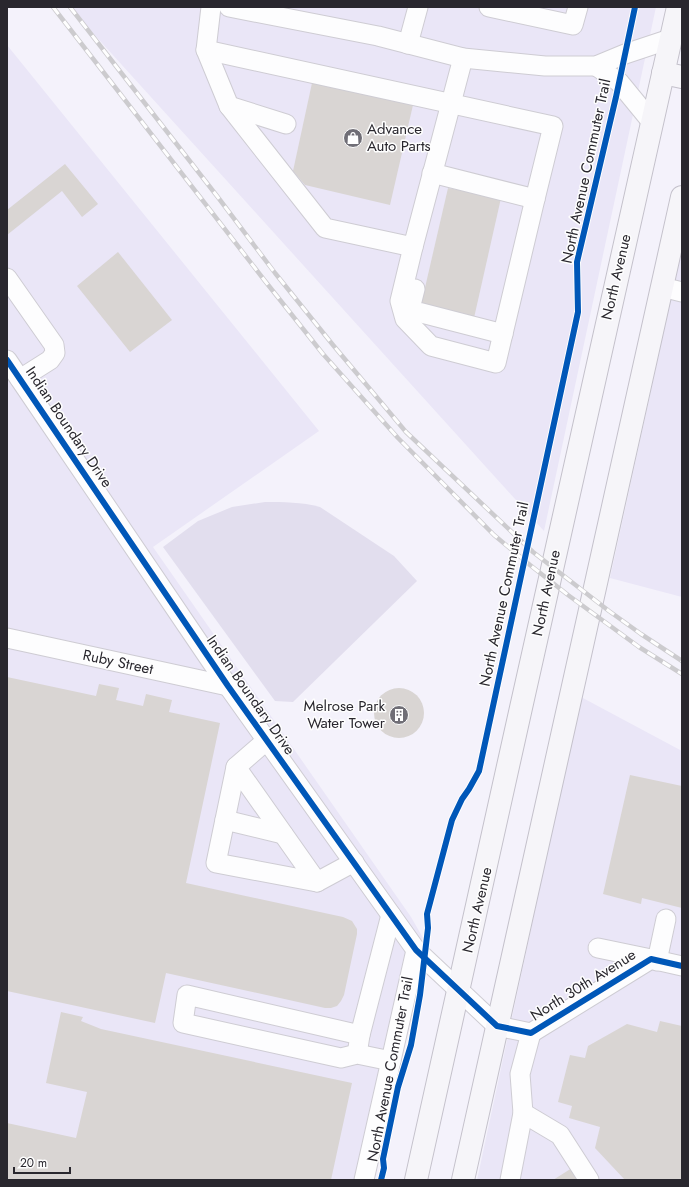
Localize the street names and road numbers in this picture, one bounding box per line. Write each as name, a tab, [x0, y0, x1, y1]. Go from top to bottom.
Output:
street label: North Avenue Commuter Trail	[556, 77, 616, 265]
street label: North Avenue	[595, 232, 637, 322]
street label: Indian Boundary Drive	[20, 362, 118, 492]
street label: North Avenue Commuter Trail	[474, 500, 534, 688]
street label: North Avenue	[526, 548, 566, 638]
street label: Indian Boundary Drive	[201, 631, 301, 760]
street label: Ruby Street	[81, 644, 156, 680]
street label: North Avenue	[456, 865, 498, 955]
street label: North 30th Avenue	[526, 944, 640, 1026]
street label: North Avenue Commuter Trail	[361, 974, 419, 1164]

